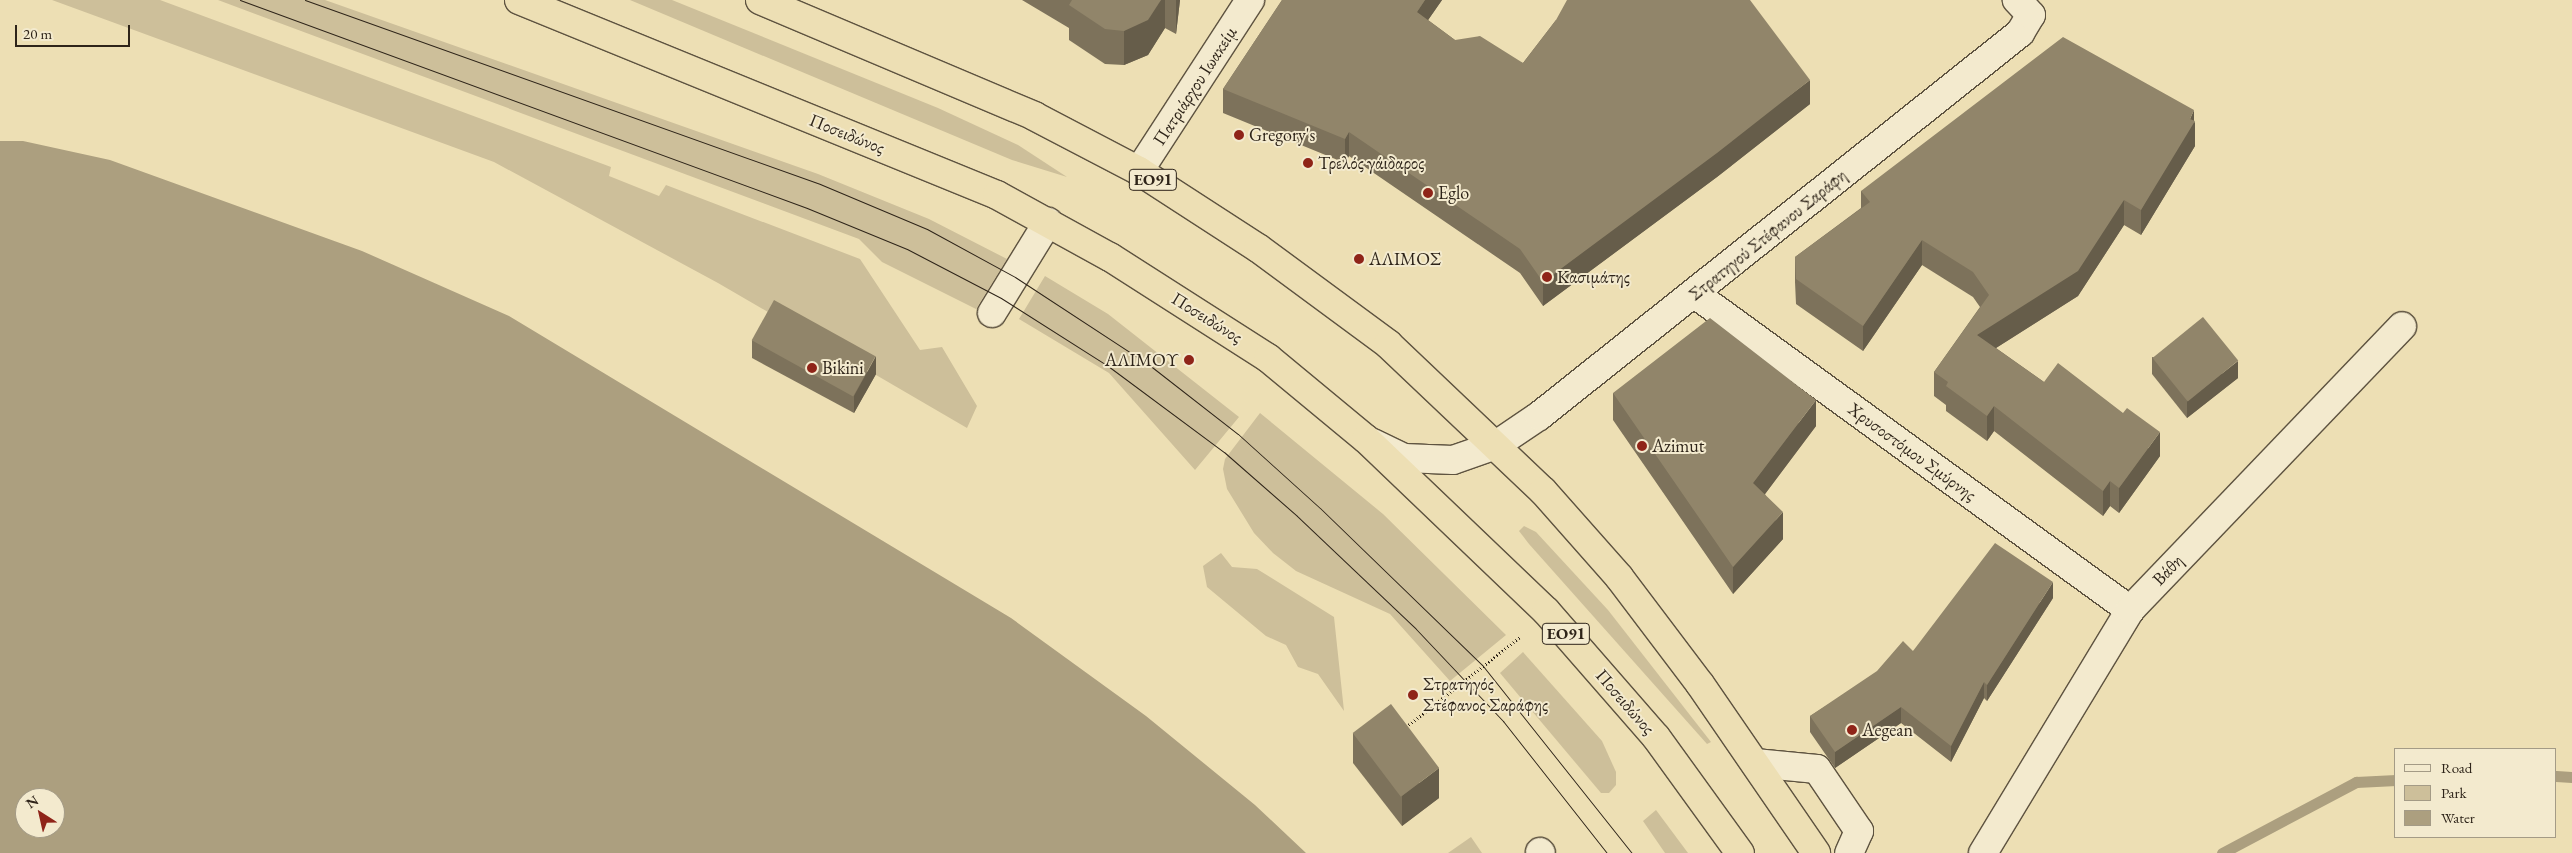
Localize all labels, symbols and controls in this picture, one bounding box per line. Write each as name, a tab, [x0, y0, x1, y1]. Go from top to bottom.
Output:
scale bar	[18, 15, 132, 47]
street label: Πατριάρχου Ιωακείμ	[1149, 22, 1241, 150]
text: 20 m	[23, 24, 52, 43]
street label: Ποσειδώνος	[806, 109, 888, 159]
place label: Gregory's	[1249, 124, 1315, 146]
marker: Gregory's	[1233, 129, 1245, 141]
place label: Τρελός γάιδαρος	[1318, 152, 1424, 174]
marker: Τρελός γάιδαρος	[1302, 157, 1314, 169]
street label: Στρατηγού Στέφανου Σαράφη	[1685, 165, 1851, 305]
road number: ΕΟ91	[1128, 166, 1178, 194]
place label: Eglo	[1438, 182, 1469, 204]
marker: Eglo	[1422, 187, 1434, 199]
place label: ΑΛΙΜΟΣ	[1369, 248, 1441, 270]
marker: ΑΛΙΜΟΣ	[1353, 253, 1365, 265]
place label: Κασιμάτης	[1557, 266, 1630, 288]
marker: Κασιμάτης	[1541, 271, 1553, 283]
street label: Ποσειδώνος	[1168, 288, 1246, 348]
place label: ΑΛΙΜΟΥ	[1105, 349, 1179, 371]
marker: ΑΛΙΜΟΥ	[1183, 354, 1195, 366]
place label: Bikini	[822, 357, 864, 379]
marker: Bikini	[806, 362, 818, 374]
street label: Χρυσοστόμου Σμύρνης	[1844, 398, 1980, 506]
place label: Azimut	[1652, 435, 1704, 457]
marker: Azimut	[1636, 440, 1648, 452]
street label: Βάθη	[2148, 550, 2188, 590]
road number: ΕΟ91	[1541, 620, 1591, 648]
street label: Ποσειδώνος	[1591, 665, 1659, 739]
place label: Στρατηγός Στέφανος Σαράφης	[1423, 674, 1548, 716]
marker: Στρατηγός Στέφανος Σαράφης	[1407, 689, 1419, 701]
place label: Aegean	[1862, 719, 1913, 741]
marker: Aegean	[1846, 724, 1858, 736]
legend	[2394, 748, 2557, 838]
text: Road	[2441, 758, 2472, 777]
text: Park	[2441, 783, 2467, 802]
north arrow	[15, 788, 65, 838]
text: N	[22, 791, 42, 812]
text: Water	[2441, 808, 2475, 827]

